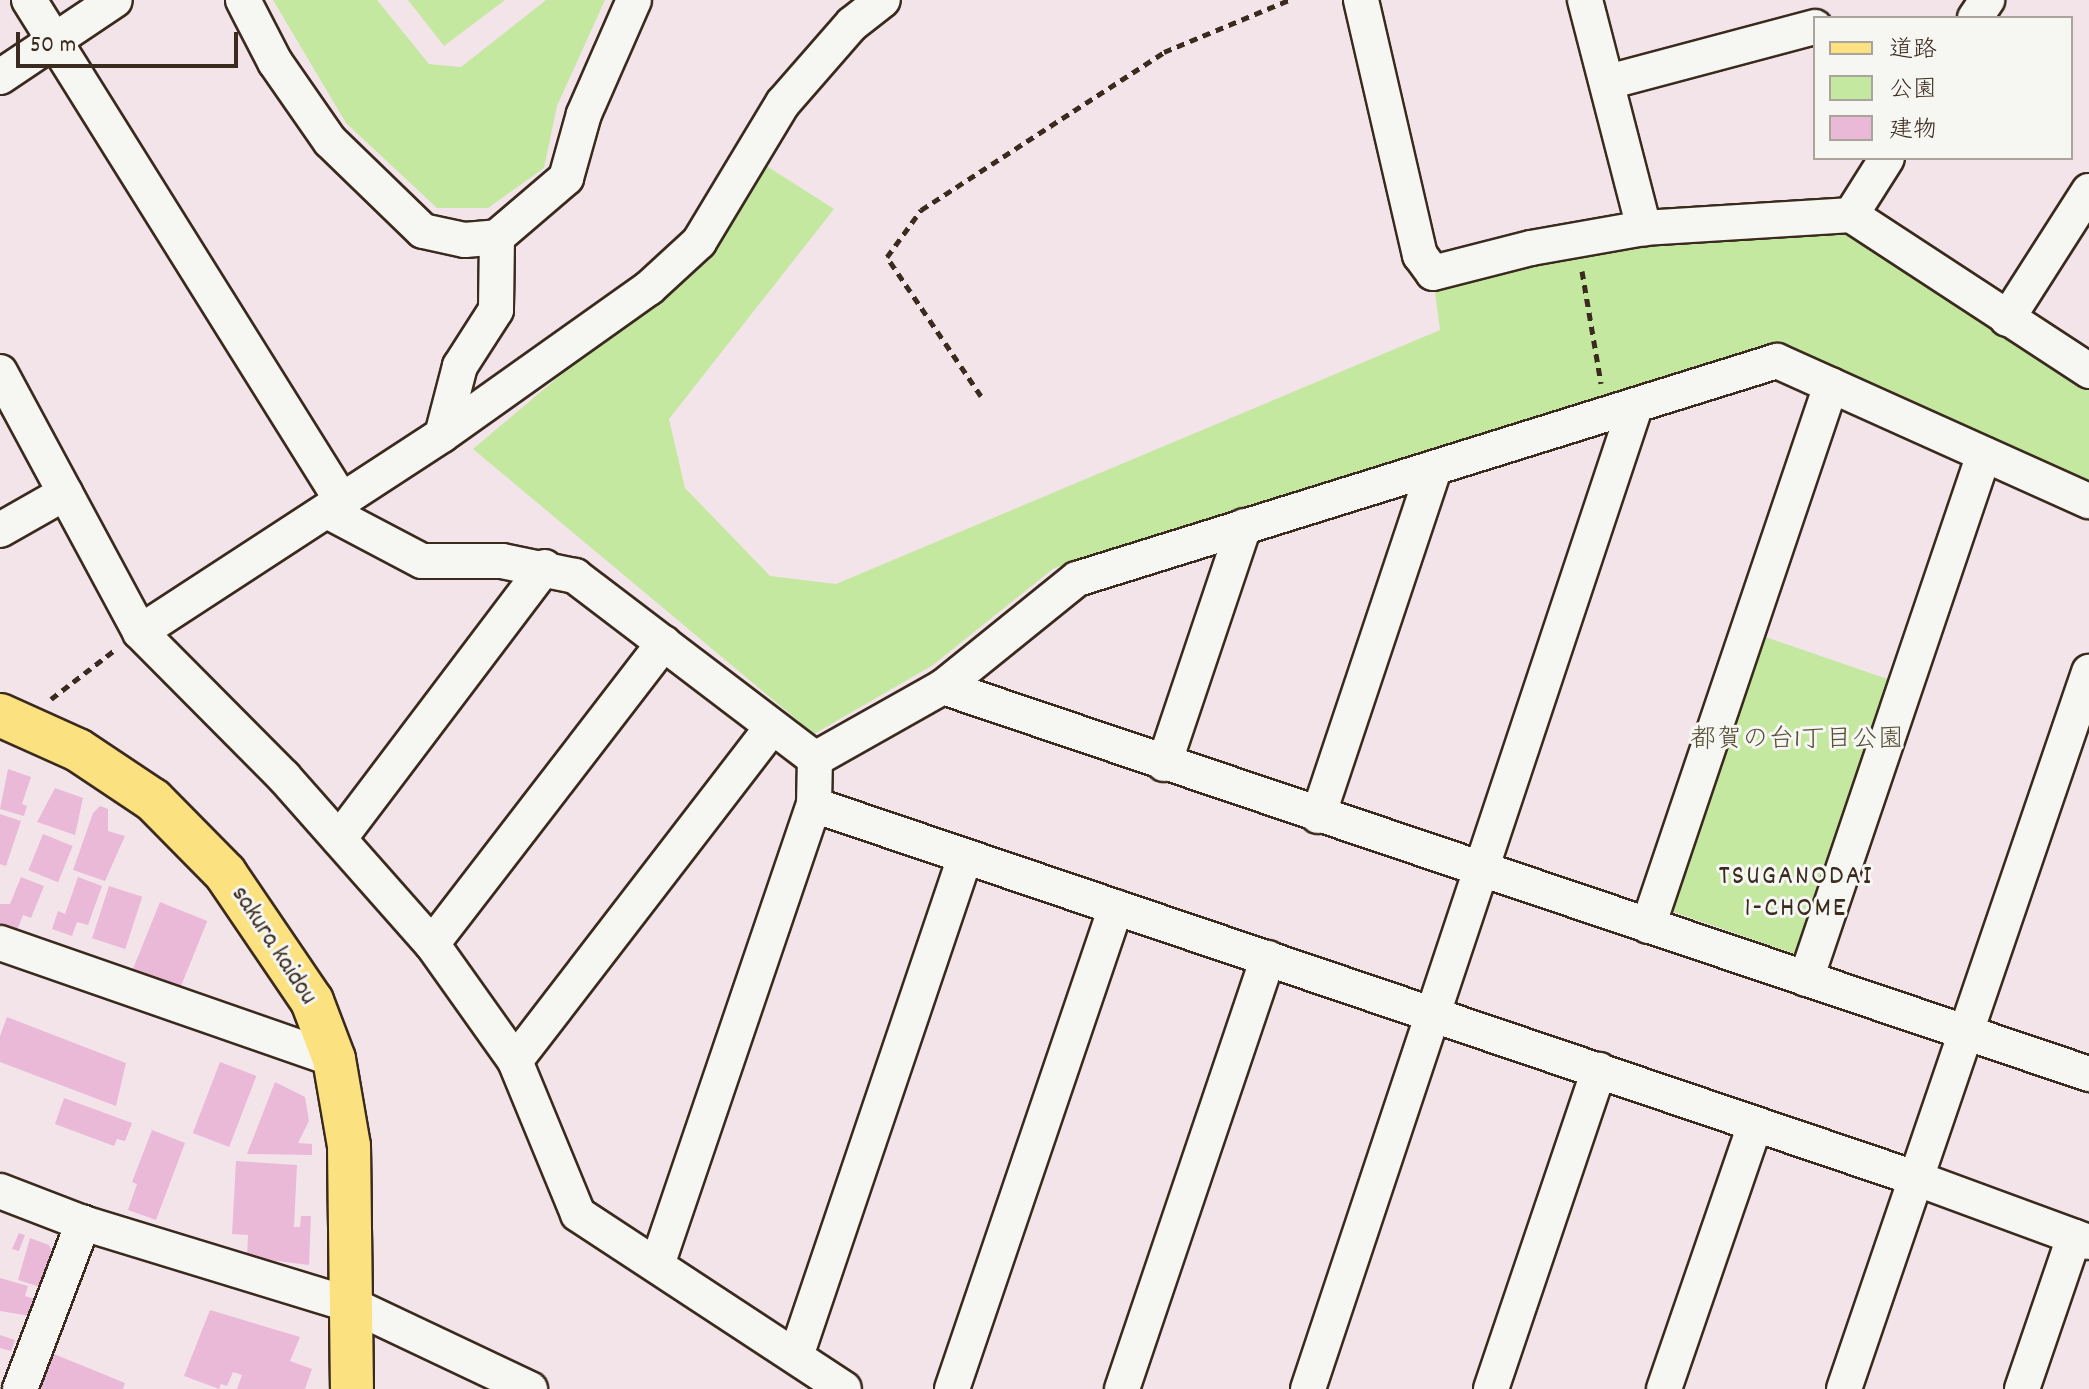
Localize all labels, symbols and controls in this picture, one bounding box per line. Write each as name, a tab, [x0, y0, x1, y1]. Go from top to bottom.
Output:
scale bar	[20, 16, 242, 66]
legend	[1813, 16, 2073, 160]
text: 50 m	[30, 29, 76, 63]
text: 道路	[1889, 34, 1937, 68]
text: 公園	[1889, 74, 1937, 108]
text: 建物	[1889, 114, 1937, 148]
park label: 都賀の台1丁目公園	[1690, 725, 1904, 757]
district label: TSUGANODAI 1-CHOME	[1719, 861, 1873, 927]
street label: sakura kaidou	[223, 881, 323, 1011]

